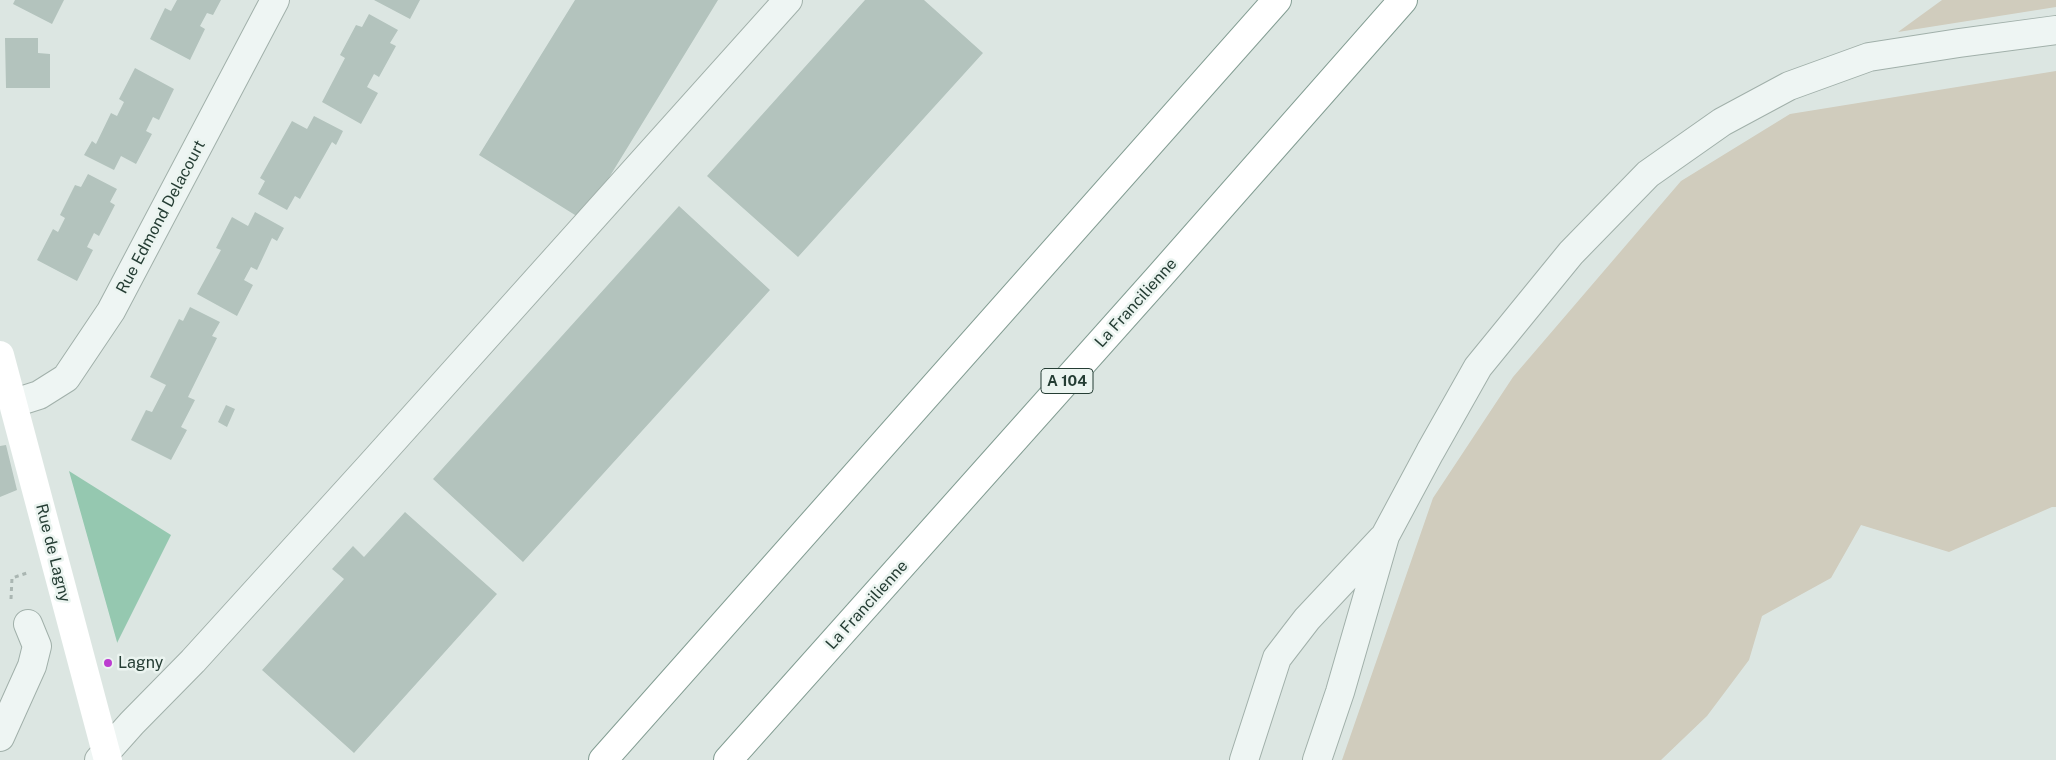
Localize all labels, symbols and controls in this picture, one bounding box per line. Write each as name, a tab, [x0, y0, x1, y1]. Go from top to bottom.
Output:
street label: Rue Edmond Delacourt	[112, 137, 210, 297]
street label: La Francilienne	[1091, 254, 1181, 352]
road number: A 104	[1041, 368, 1093, 394]
street label: Rue de Lagny	[31, 502, 75, 604]
street label: La Francilienne	[822, 556, 912, 654]
place label: Lagny	[118, 653, 163, 673]
marker: Lagny	[102, 657, 114, 669]

